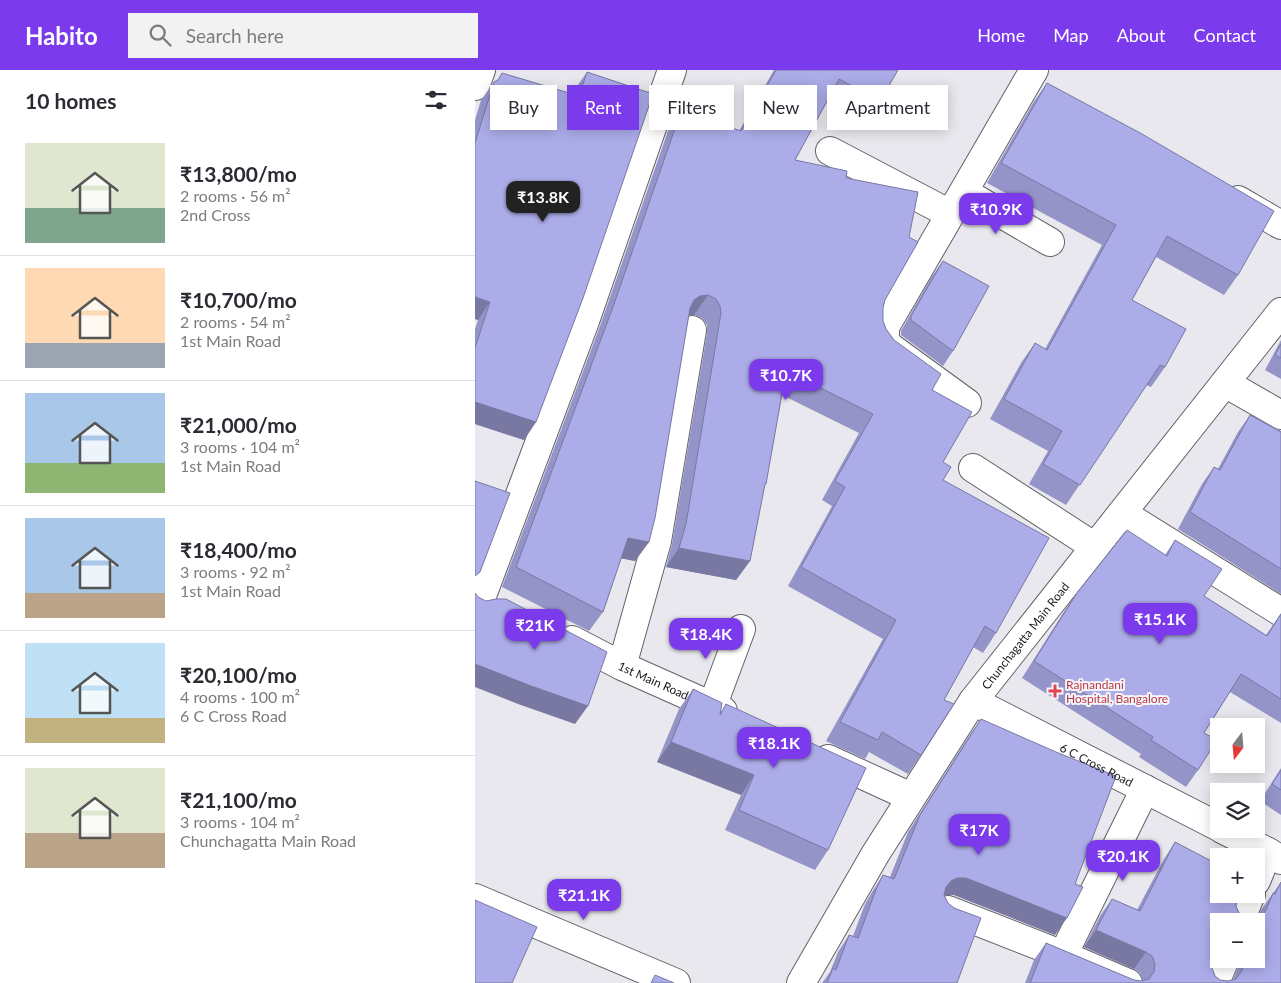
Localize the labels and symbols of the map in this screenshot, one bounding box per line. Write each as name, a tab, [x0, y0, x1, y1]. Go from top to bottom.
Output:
pin: ₹13.8K	[502, 180, 584, 223]
pin: ₹10.9K	[955, 192, 1037, 235]
pin: ₹10.7K	[745, 358, 827, 401]
street label: Chunchagatta Main Road	[978, 579, 1072, 692]
pin: ₹15.1K	[1119, 602, 1201, 645]
pin: ₹21K	[505, 608, 565, 651]
pin: ₹18.4K	[665, 618, 747, 660]
street label: 1st Main Road	[616, 658, 691, 702]
place label: Rajnandani Hospital, Bangalore	[1066, 677, 1168, 706]
marker: Rajnandani Hospital, Bangalore	[1048, 684, 1062, 698]
north arrow	[1210, 718, 1265, 772]
pin: ₹18.1K	[733, 726, 815, 769]
street label: 6 C Cross Road	[1058, 739, 1136, 789]
pin: ₹17K	[949, 814, 1009, 856]
pin: ₹20.1K	[1082, 840, 1164, 882]
pin: ₹21.1K	[543, 878, 625, 921]

